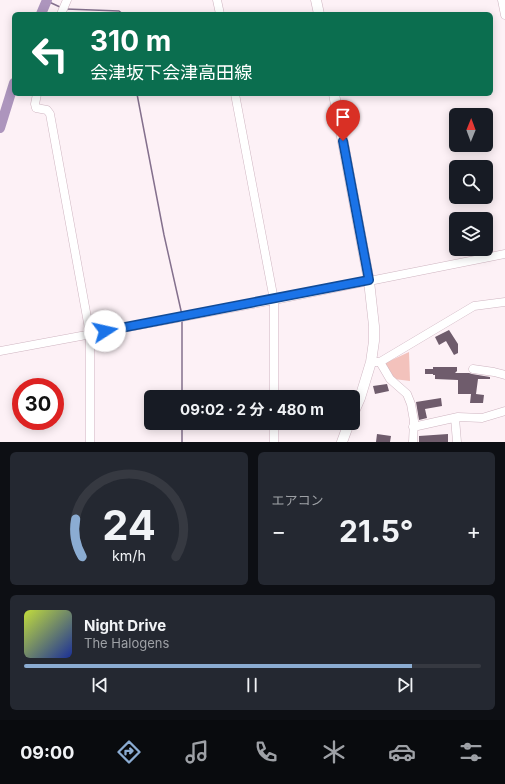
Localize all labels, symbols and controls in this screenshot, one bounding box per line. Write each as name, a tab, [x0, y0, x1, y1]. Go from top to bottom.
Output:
text: 310 m	[90, 24, 171, 58]
icon: left	[24, 28, 76, 80]
text: 会津坂下会津高田線	[90, 62, 252, 83]
pin	[326, 100, 360, 141]
icon: arrive	[332, 106, 354, 128]
north arrow	[449, 108, 493, 152]
map controls	[449, 108, 493, 256]
button: search	[449, 160, 493, 204]
button: layers	[449, 212, 493, 256]
position arrow	[84, 310, 126, 352]
speed limit sign: 30	[12, 378, 64, 430]
text: 09:02 · 2 分 · 480 m	[180, 400, 324, 419]
text: エアコン	[272, 492, 324, 508]
text: 24	[102, 499, 156, 549]
text: 21.5°	[339, 513, 413, 549]
text: −	[272, 518, 286, 544]
text: +	[466, 518, 481, 544]
text: km/h	[112, 546, 146, 563]
text: Night Drive	[84, 616, 166, 635]
text: The Halogens	[84, 635, 169, 651]
icon: previous	[89, 674, 111, 696]
icon: pause	[241, 674, 263, 696]
icon: next	[394, 674, 416, 696]
icon: directions	[115, 738, 143, 766]
icon: music	[183, 738, 211, 766]
icon: phone	[252, 738, 280, 766]
icon: climate	[320, 738, 348, 766]
icon: car	[388, 738, 416, 766]
icon: filters	[457, 738, 485, 766]
text: 09:00	[20, 742, 74, 763]

